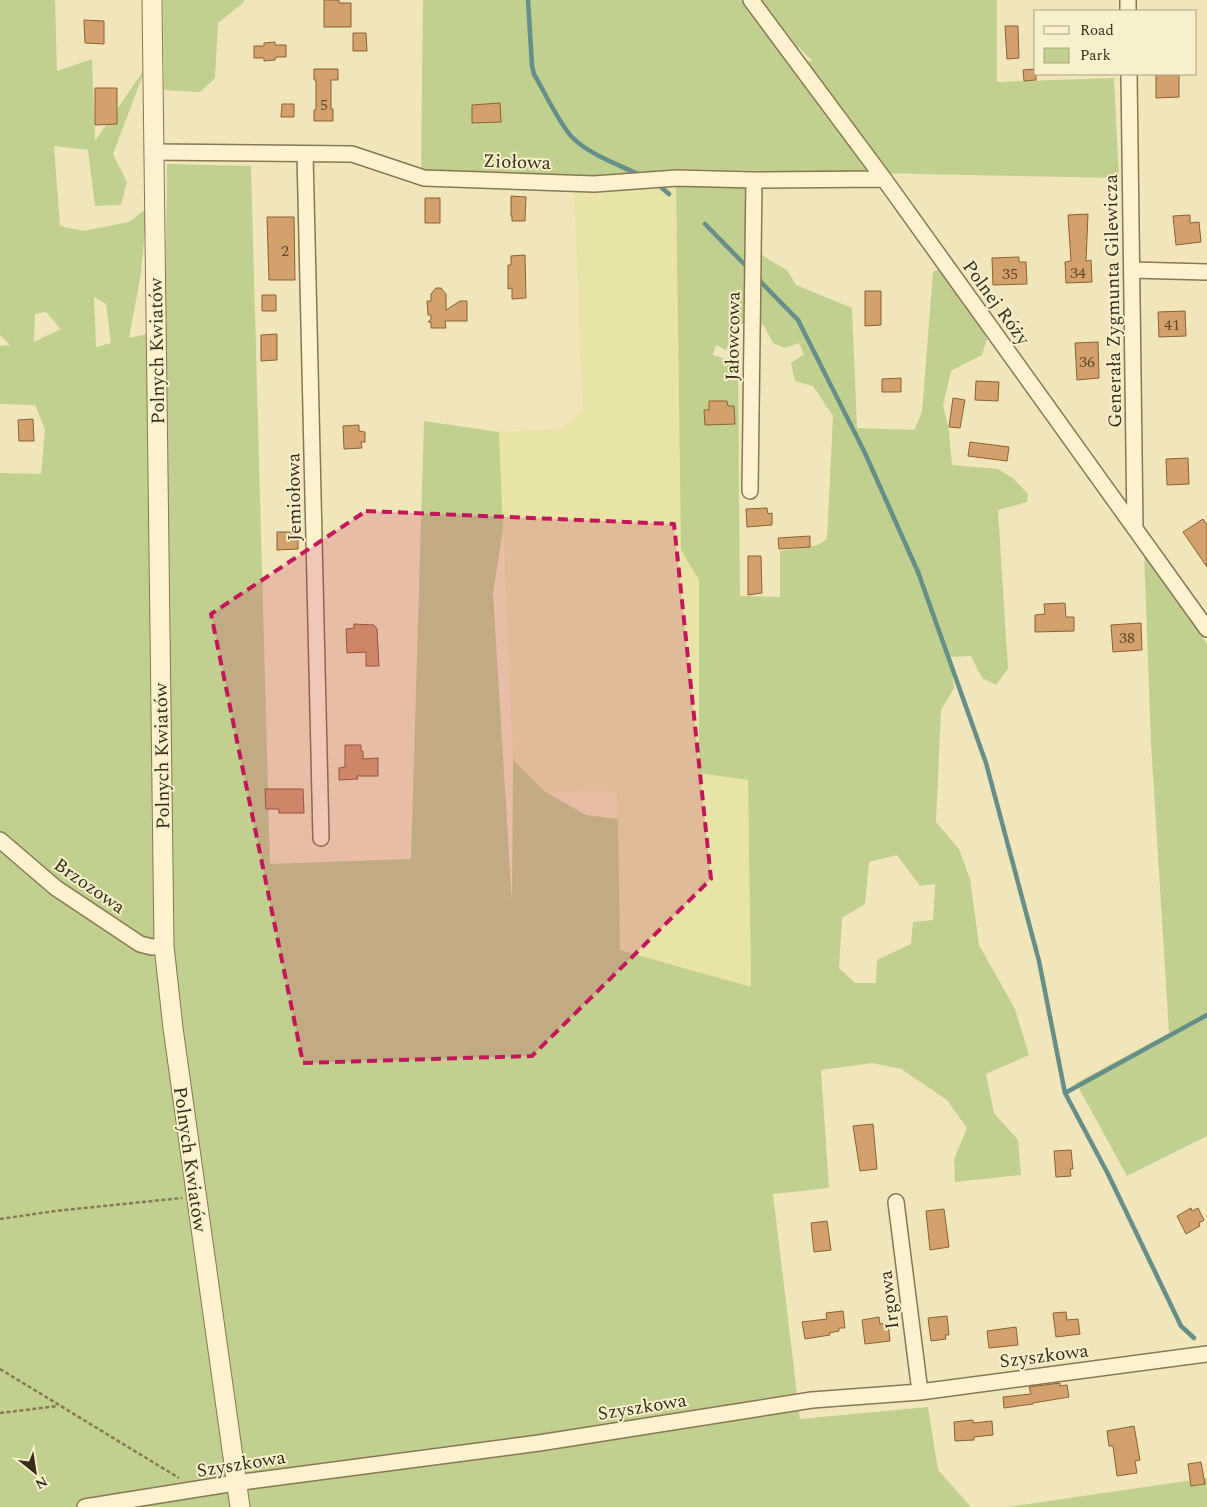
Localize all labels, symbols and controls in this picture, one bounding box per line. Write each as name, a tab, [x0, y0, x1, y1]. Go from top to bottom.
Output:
legend	[1034, 10, 1197, 75]
text: Road	[1080, 19, 1114, 42]
text: Park	[1080, 44, 1111, 67]
house number: 5	[320, 93, 328, 117]
street label: Ziołowa	[482, 147, 552, 178]
street label: Generała Zygmunta Gilewicza	[1097, 173, 1130, 428]
house number: 2	[281, 239, 289, 263]
street label: Polnej Róży	[955, 254, 1037, 352]
house number: 34	[1070, 261, 1086, 285]
house number: 35	[1002, 262, 1018, 286]
street label: Polnych Kwiatów	[142, 277, 173, 425]
street label: Jałowcowa	[718, 291, 749, 381]
house number: 41	[1164, 313, 1180, 337]
house number: 36	[1079, 350, 1095, 374]
street label: Jemiołowa	[279, 452, 310, 541]
house number: 38	[1119, 626, 1135, 650]
street label: Polnych Kwiatów	[147, 682, 178, 830]
street label: Brzozowa	[47, 851, 132, 922]
street label: Polnych Kwiatów	[165, 1085, 214, 1234]
street label: Irgowa	[871, 1268, 907, 1331]
street label: Szyszkowa	[998, 1337, 1091, 1376]
street label: Szyszkowa	[596, 1386, 689, 1429]
street label: Szyszkowa	[195, 1443, 288, 1486]
north arrow	[10, 1447, 60, 1497]
text: N	[31, 1471, 51, 1495]

